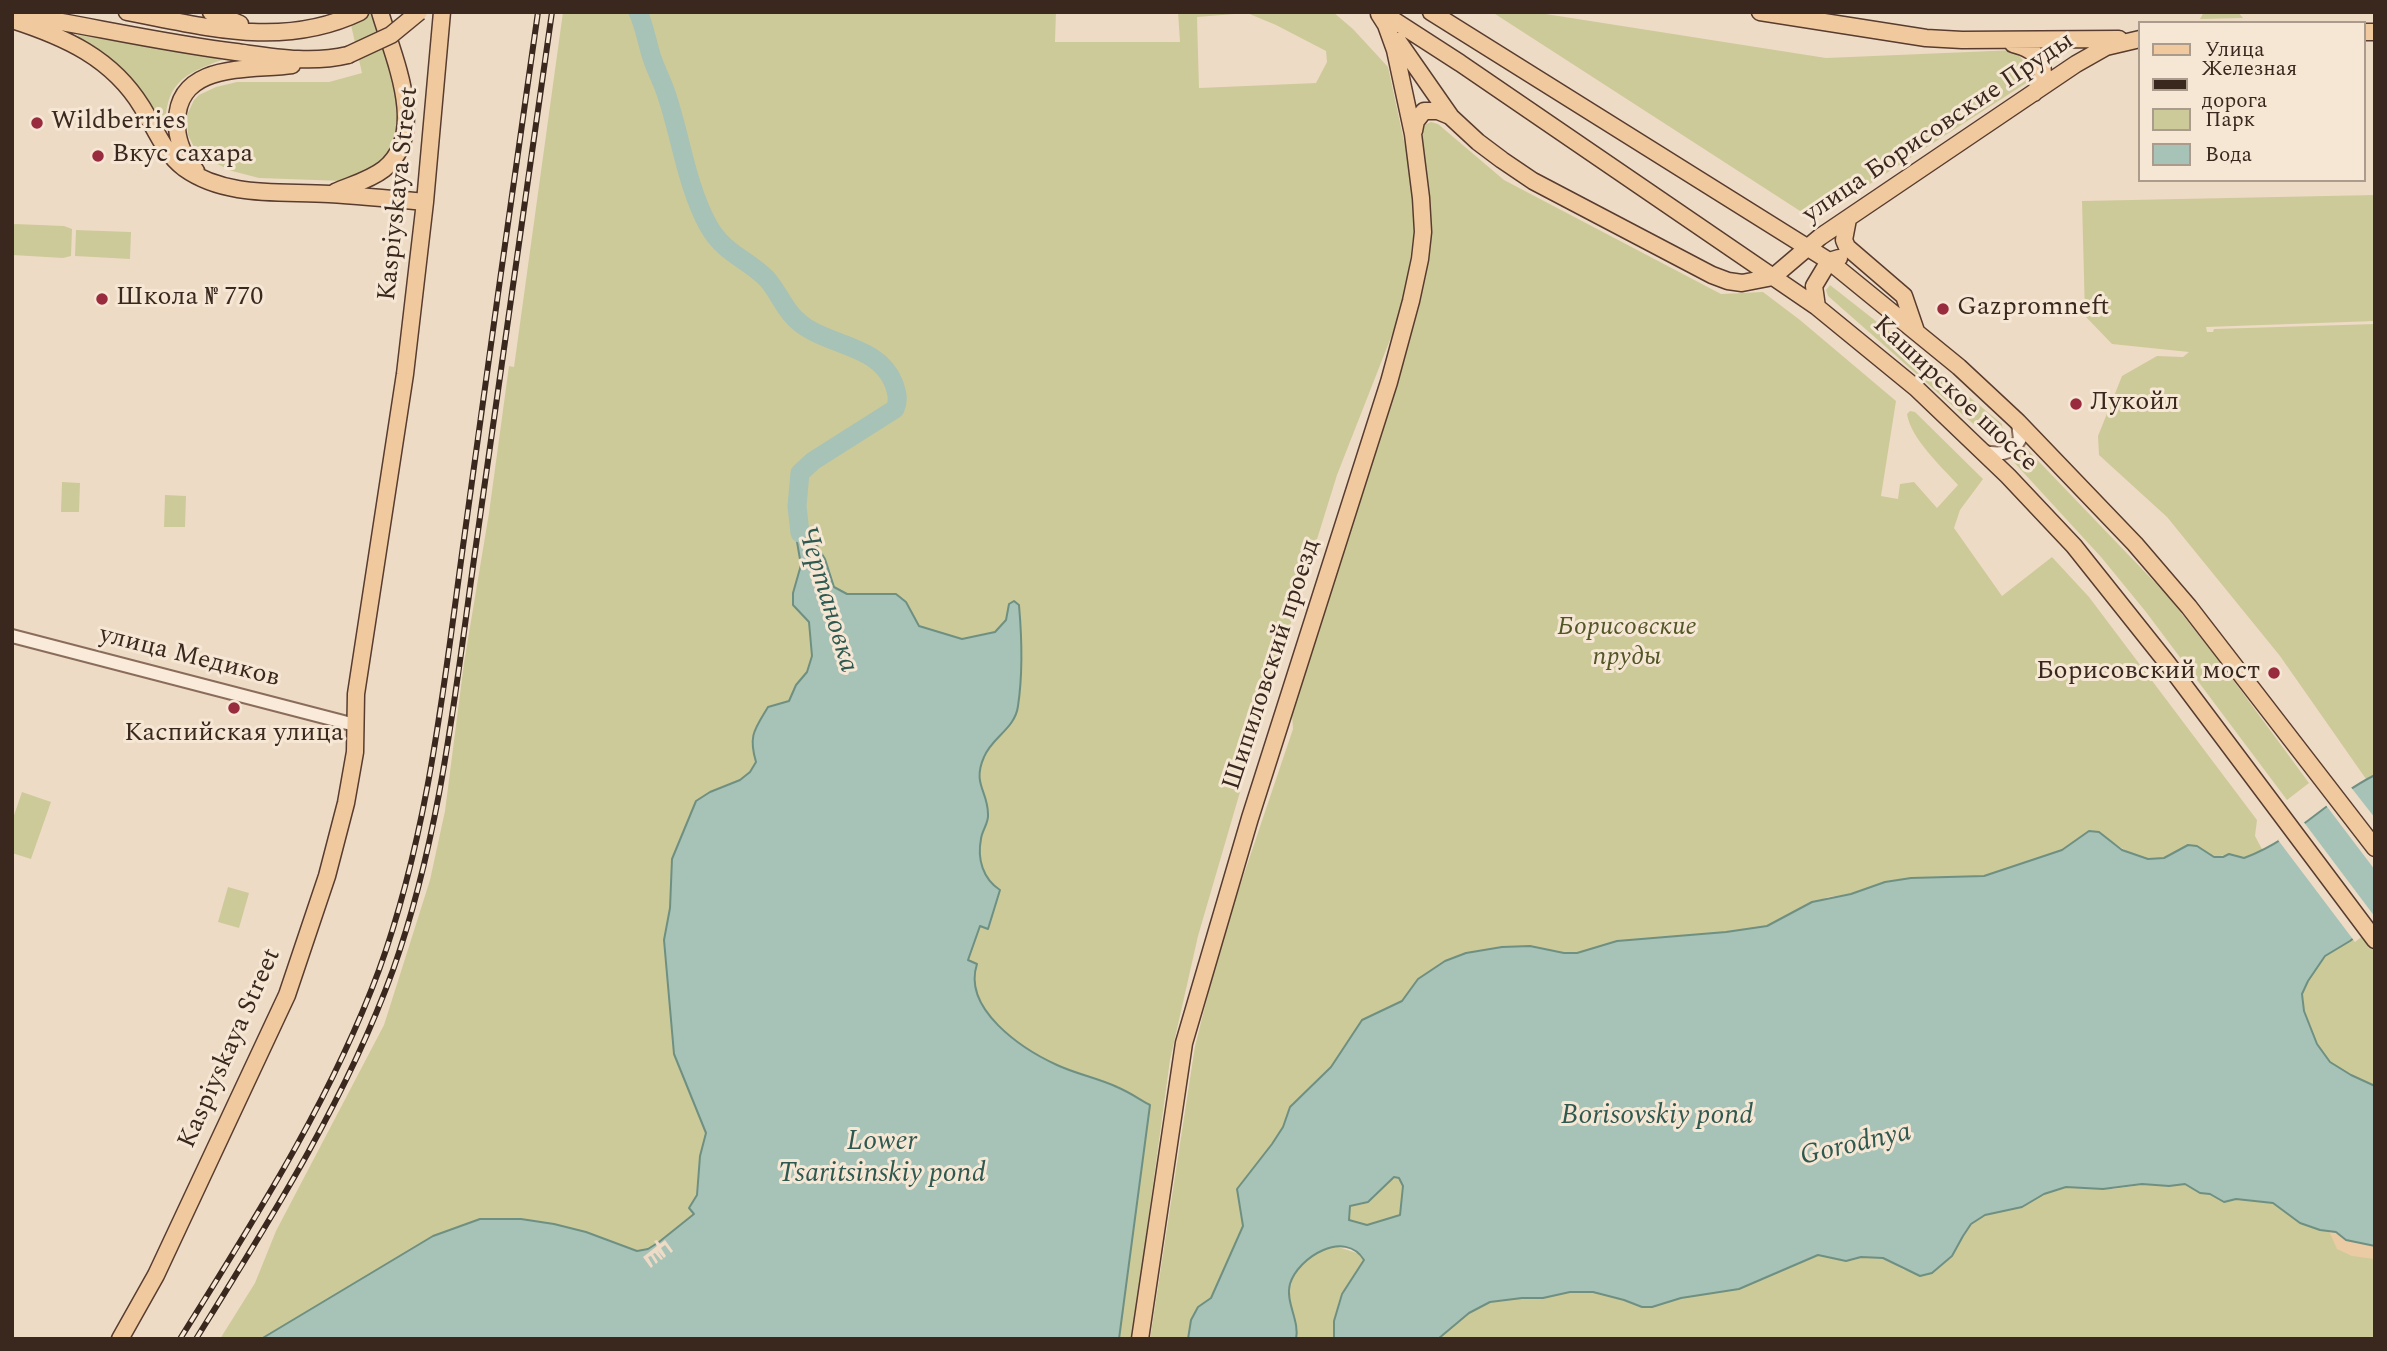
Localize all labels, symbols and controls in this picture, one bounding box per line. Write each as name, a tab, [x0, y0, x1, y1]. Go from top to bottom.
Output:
legend	[2138, 21, 2366, 182]
street label: улица Борисовские Пруды	[1798, 27, 2080, 231]
text: Улица	[2205, 34, 2264, 66]
text: Железная дорога	[2202, 53, 2297, 117]
street label: Kaspiyskaya Street	[373, 85, 427, 303]
text: Парк	[2205, 104, 2255, 136]
place label: Wildberries	[51, 107, 186, 139]
marker: Wildberries	[29, 115, 45, 131]
text: Вода	[2205, 139, 2252, 171]
place label: Вкус сахара	[112, 140, 253, 172]
marker: Вкус сахара	[90, 148, 106, 164]
place label: Школа № 770	[116, 283, 263, 315]
marker: Школа № 770	[94, 291, 110, 307]
place label: Gazpromneft	[1957, 293, 2109, 325]
marker: Gazpromneft	[1935, 301, 1951, 317]
street label: Каширское шоссе	[1865, 310, 2043, 480]
place label: Лукойл	[2090, 388, 2179, 420]
marker: Лукойл	[2068, 396, 2084, 412]
water label: Чертановка	[788, 523, 864, 677]
street label: Шипиловский проезд	[1218, 536, 1328, 794]
park label: Борисовские пруды	[1557, 613, 1697, 674]
street label: улица Медиков	[96, 621, 282, 695]
place label: Борисовский мост	[2036, 657, 2260, 689]
marker: Борисовский мост	[2266, 665, 2282, 681]
marker: Каспийская улица	[226, 700, 242, 716]
place label: Каспийская улица	[124, 719, 344, 751]
street label: Kaspiyskaya Street	[173, 944, 289, 1154]
water label: Borisovskiy pond	[1561, 1101, 1753, 1135]
water label: Gorodnya	[1797, 1117, 1915, 1175]
water label: Lower Tsaritsinskiy pond	[778, 1127, 986, 1193]

